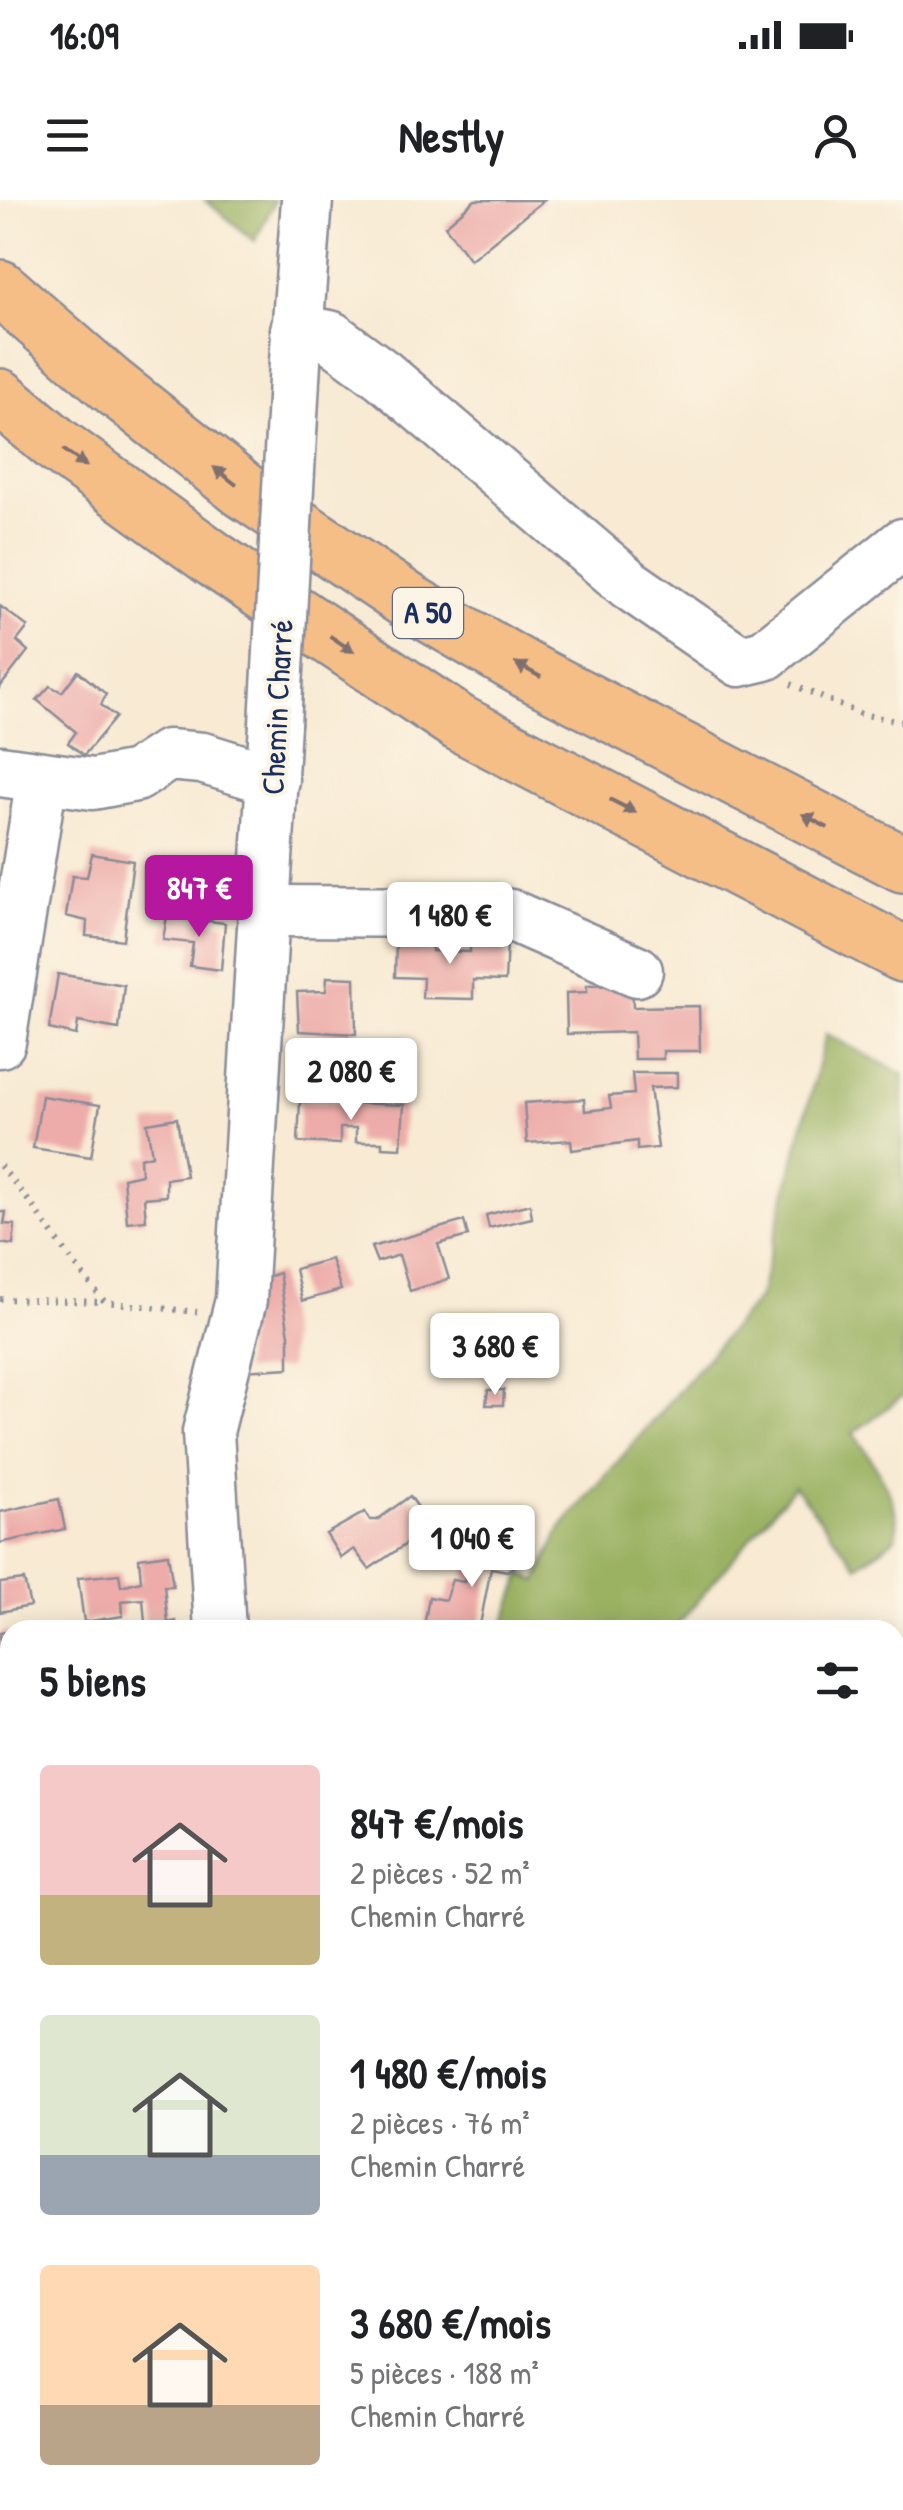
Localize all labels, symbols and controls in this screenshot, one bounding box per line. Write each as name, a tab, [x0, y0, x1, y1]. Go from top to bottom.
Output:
text: 16:09	[50, 9, 119, 61]
text: Nestly	[399, 105, 504, 166]
icon: menu	[40, 108, 95, 163]
icon: person	[808, 108, 863, 163]
one-way arrow	[62, 448, 88, 468]
one-way arrow	[212, 466, 238, 487]
road number: A 50	[393, 588, 463, 638]
street label: Chemin Charré	[250, 618, 303, 796]
one-way arrow	[328, 635, 355, 653]
one-way arrow	[513, 662, 542, 679]
one-way arrow	[609, 797, 638, 814]
one-way arrow	[801, 813, 830, 830]
pin: 847 €	[129, 855, 269, 940]
text: 847 €	[167, 866, 231, 909]
pin: 1 480 €	[358, 882, 542, 967]
text: 1 480 €	[409, 893, 491, 936]
pin: 2 080 €	[259, 1038, 443, 1123]
text: 2 080 €	[307, 1049, 395, 1092]
pin: 3 680 €	[403, 1313, 587, 1398]
text: 3 680 €	[452, 1324, 538, 1367]
pin: 1 040 €	[380, 1505, 564, 1590]
text: 1 040 €	[431, 1516, 513, 1559]
text: 5 biens	[40, 1652, 146, 1709]
icon: filters	[810, 1653, 865, 1708]
text: 847 €/mois	[350, 1794, 523, 1851]
icon: home	[120, 1805, 240, 1925]
text: 2 pièces · 52 m²	[350, 1851, 530, 1894]
text: Chemin Charré	[350, 1894, 525, 1937]
text: 1 480 €/mois	[350, 2044, 546, 2101]
icon: home	[120, 2055, 240, 2175]
text: 2 pièces · 76 m²	[350, 2101, 530, 2144]
text: Chemin Charré	[350, 2144, 525, 2187]
text: 3 680 €/mois	[350, 2294, 551, 2351]
icon: home	[120, 2305, 240, 2425]
text: 5 pièces · 188 m²	[350, 2351, 539, 2394]
text: Chemin Charré	[350, 2394, 525, 2437]

